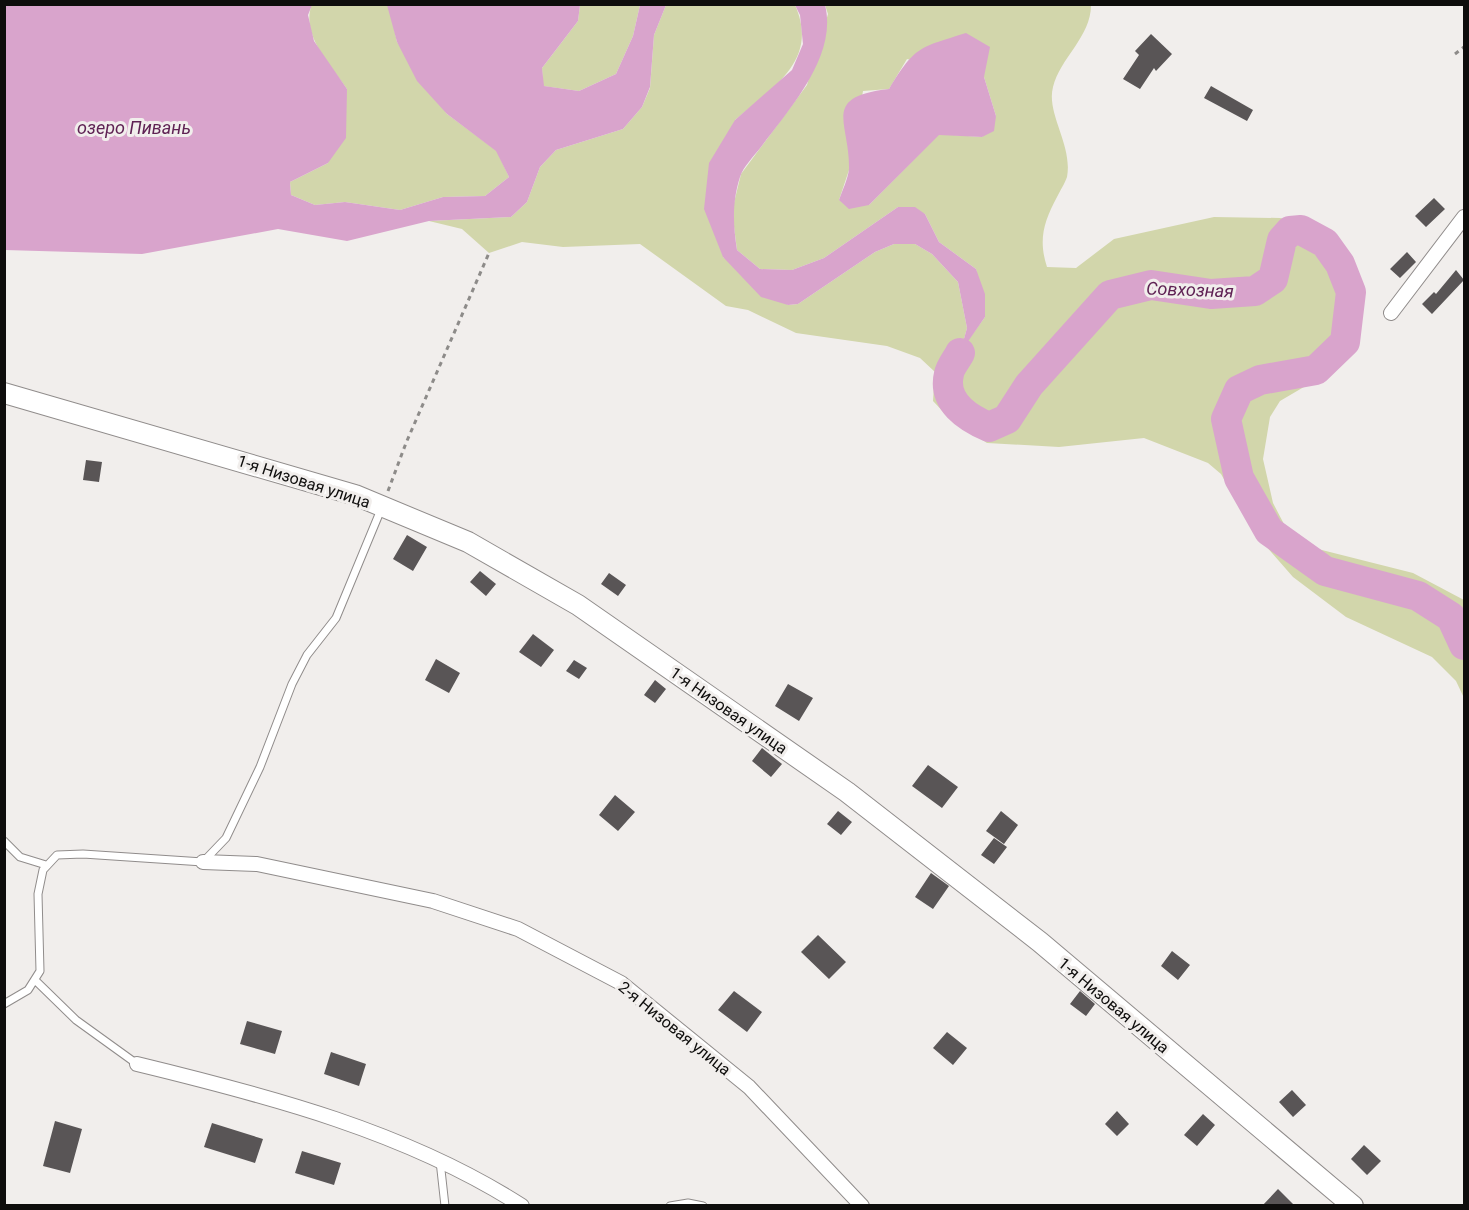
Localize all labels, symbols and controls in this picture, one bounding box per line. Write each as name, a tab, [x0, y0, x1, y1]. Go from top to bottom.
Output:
water label: озеро Пивань	[77, 117, 191, 138]
water label: Совхозная	[1146, 277, 1234, 302]
street label: 1-я Низовая улица	[235, 451, 373, 512]
street label: 1-я Низовая улица	[666, 663, 791, 758]
street label: 1-я Низовая улица	[1054, 954, 1173, 1057]
street label: 2-я Низовая улица	[615, 977, 735, 1079]

